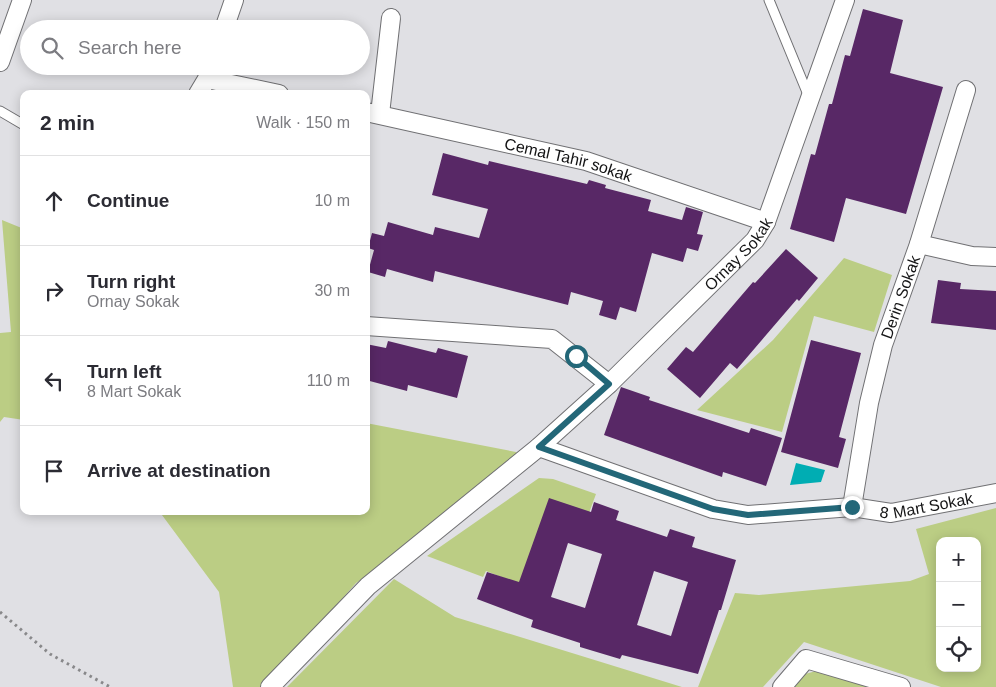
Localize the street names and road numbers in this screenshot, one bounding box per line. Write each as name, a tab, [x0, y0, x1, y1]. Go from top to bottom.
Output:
street label: Cemal Tahir sokak	[503, 135, 635, 185]
street label: Ornay Sokak	[701, 214, 776, 294]
street label: Derin Sokak	[878, 252, 924, 341]
street label: 8 Mart Sokak	[879, 489, 975, 522]

